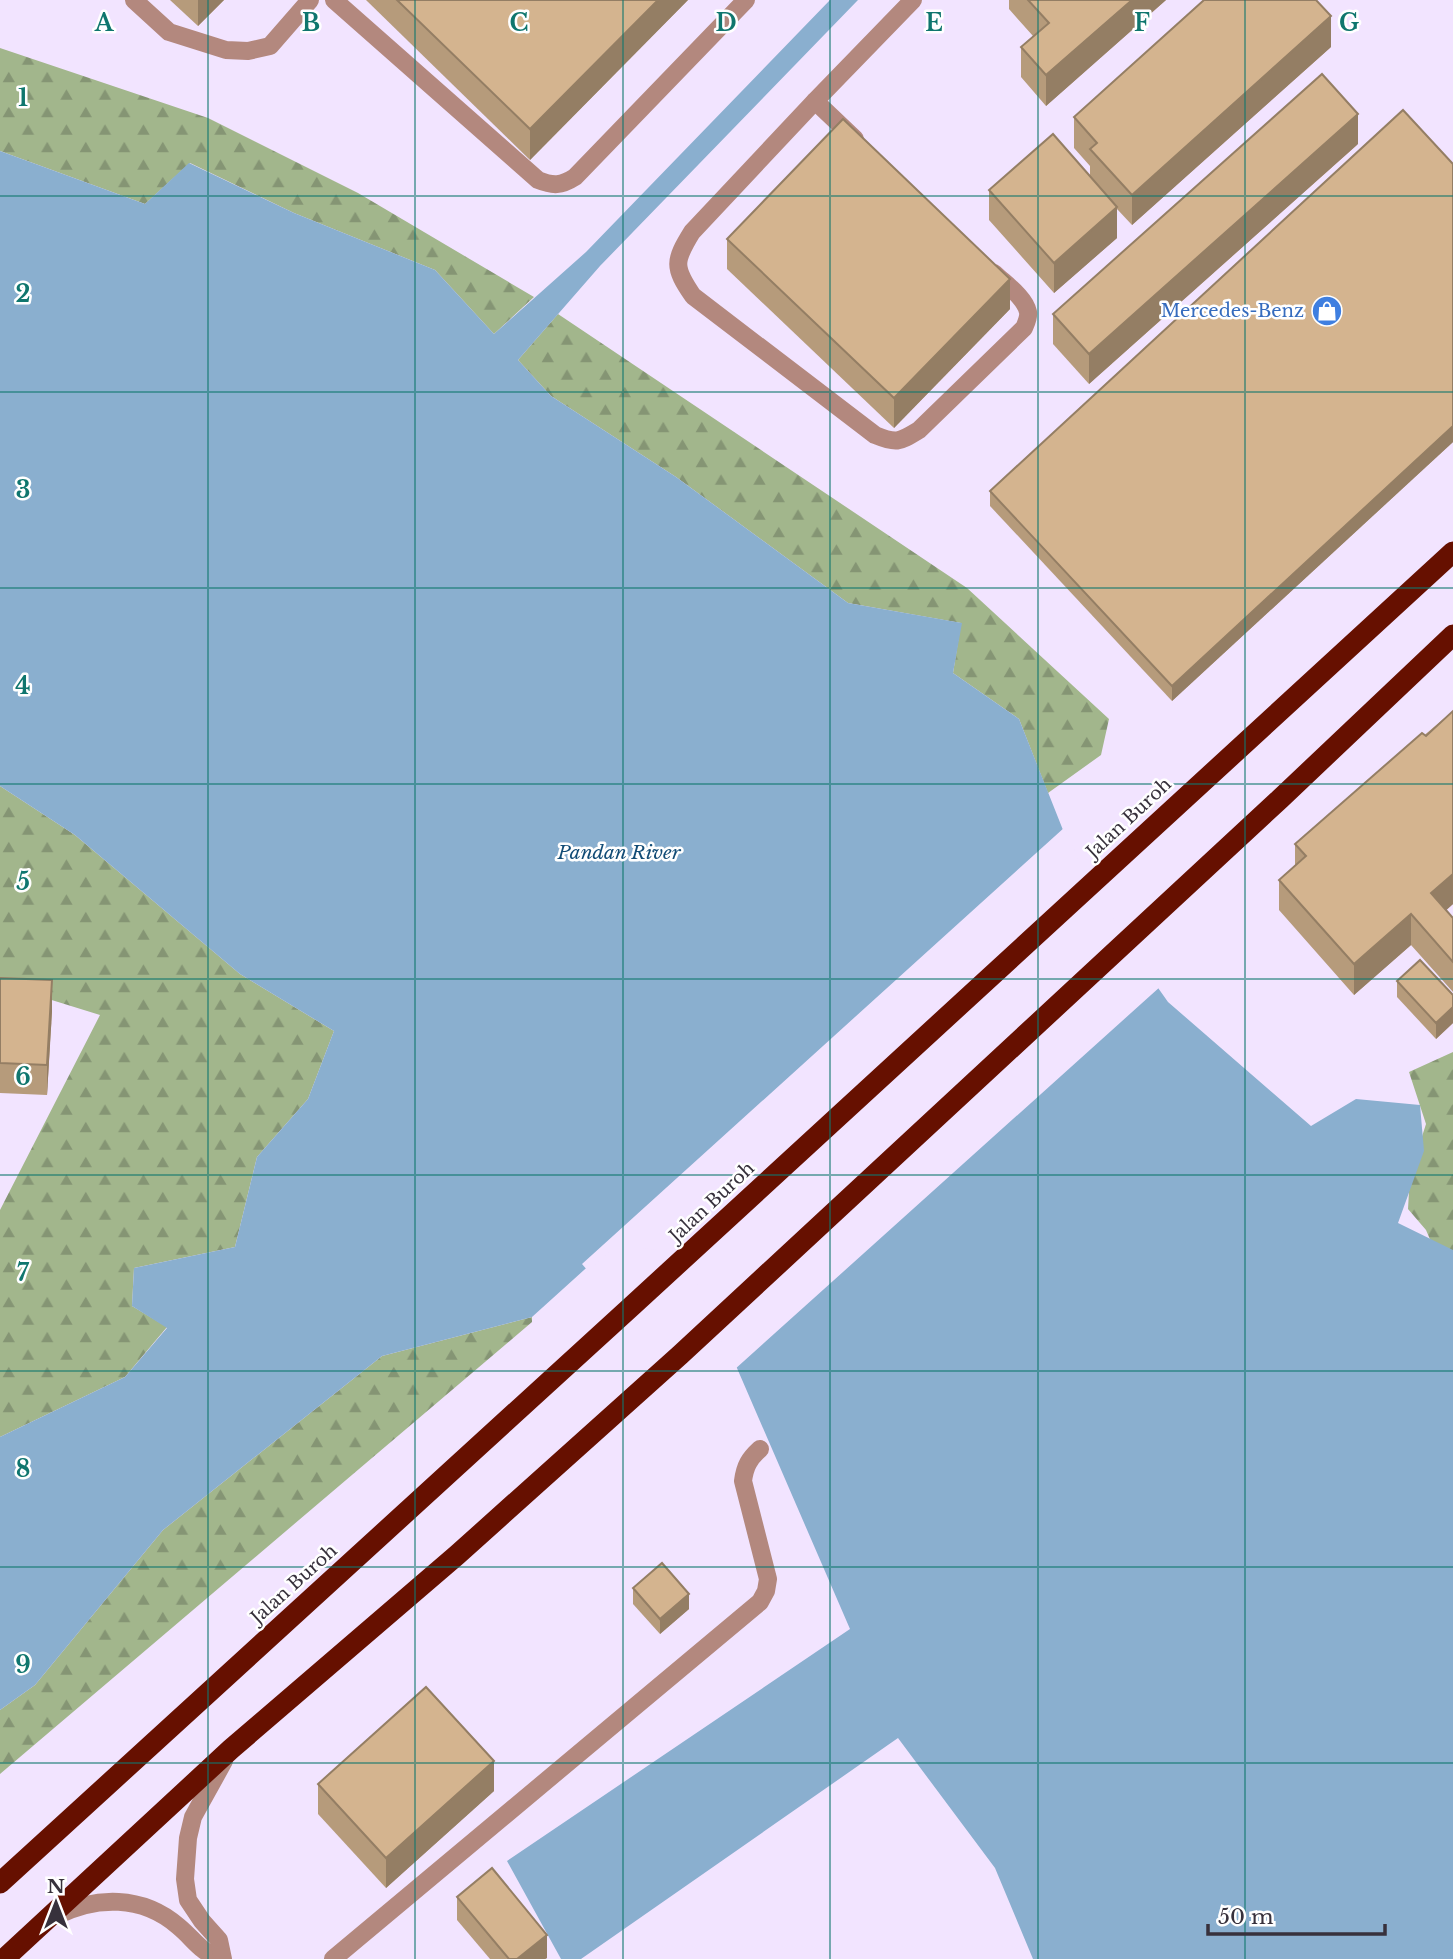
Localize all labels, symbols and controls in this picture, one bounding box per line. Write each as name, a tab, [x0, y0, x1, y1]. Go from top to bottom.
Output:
text: A	[94, 9, 115, 37]
text: B	[302, 9, 320, 37]
text: C	[510, 9, 528, 37]
text: D	[715, 9, 737, 37]
text: E	[925, 9, 943, 37]
text: F	[1134, 9, 1150, 37]
text: G	[1339, 9, 1359, 37]
text: 1	[18, 84, 28, 112]
text: 2	[16, 280, 30, 308]
shop icon: Mercedes-Benz	[1310, 294, 1344, 328]
place label: Mercedes-Benz	[1161, 300, 1304, 322]
text: 3	[16, 476, 30, 504]
text: 4	[15, 672, 31, 700]
street label: Jalan Buroh	[1080, 773, 1176, 864]
water label: Pandan River	[557, 841, 682, 864]
text: 5	[16, 868, 30, 896]
text: 6	[15, 1063, 31, 1091]
street label: Jalan Buroh	[663, 1157, 759, 1248]
text: 7	[17, 1259, 30, 1287]
text: 8	[16, 1455, 30, 1483]
street label: Jalan Buroh	[245, 1540, 342, 1630]
text: 9	[15, 1651, 31, 1679]
north arrow	[21, 1868, 91, 1938]
text: N	[47, 1875, 65, 1898]
scale bar	[1208, 1892, 1385, 1936]
text: 50 m	[1218, 1904, 1274, 1930]

